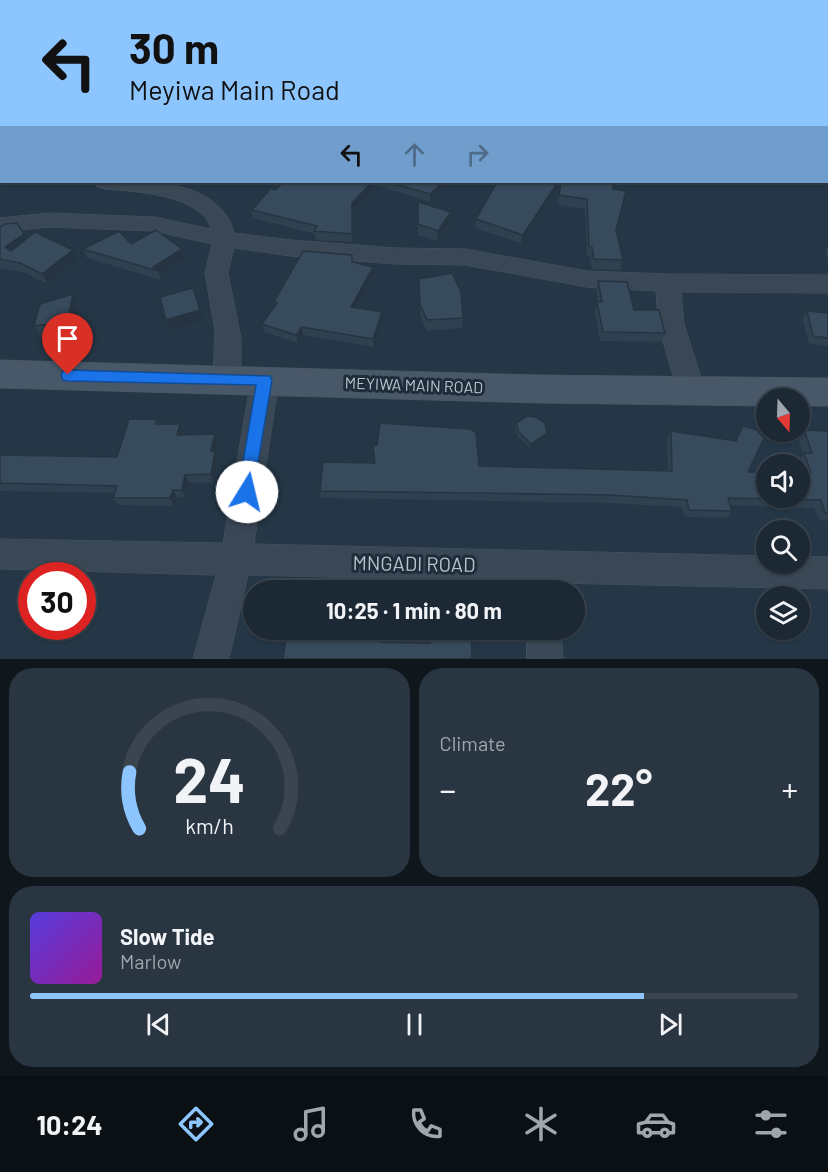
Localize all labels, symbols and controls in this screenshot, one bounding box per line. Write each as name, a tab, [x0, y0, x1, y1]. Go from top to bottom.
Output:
text: 30 m	[129, 22, 219, 72]
icon: left	[30, 24, 108, 102]
text: Meyiwa Main Road	[129, 73, 340, 105]
icon: left	[335, 138, 368, 171]
icon: ahead	[398, 138, 431, 171]
icon: right	[461, 138, 494, 171]
pin	[42, 313, 93, 375]
icon: arrive	[51, 322, 84, 355]
street label: MEYIWA MAIN ROAD	[345, 373, 484, 396]
north arrow	[756, 388, 810, 442]
map controls	[756, 388, 810, 640]
button: sound	[756, 454, 810, 508]
position arrow	[215, 460, 279, 524]
button: search	[756, 520, 810, 574]
street label: MNGADI ROAD	[352, 550, 476, 576]
speed limit sign: 30	[18, 562, 96, 640]
button: layers	[756, 586, 810, 640]
text: 10:25 · 1 min · 80 m	[326, 597, 502, 623]
text: Climate	[440, 731, 506, 755]
text: 24	[173, 741, 246, 815]
text: 22°	[585, 761, 652, 815]
text: −	[440, 769, 456, 809]
text: +	[781, 769, 798, 809]
text: km/h	[185, 814, 234, 839]
text: Slow Tide	[120, 923, 215, 949]
text: Marlow	[120, 949, 181, 973]
icon: previous	[142, 1008, 175, 1041]
icon: pause	[398, 1008, 431, 1041]
icon: next	[654, 1008, 687, 1041]
icon: directions	[175, 1103, 217, 1145]
icon: music	[290, 1103, 332, 1145]
icon: phone	[405, 1103, 447, 1145]
icon: climate	[520, 1103, 562, 1145]
icon: car	[635, 1103, 677, 1145]
icon: filters	[750, 1103, 792, 1145]
text: 10:24	[36, 1108, 103, 1140]

